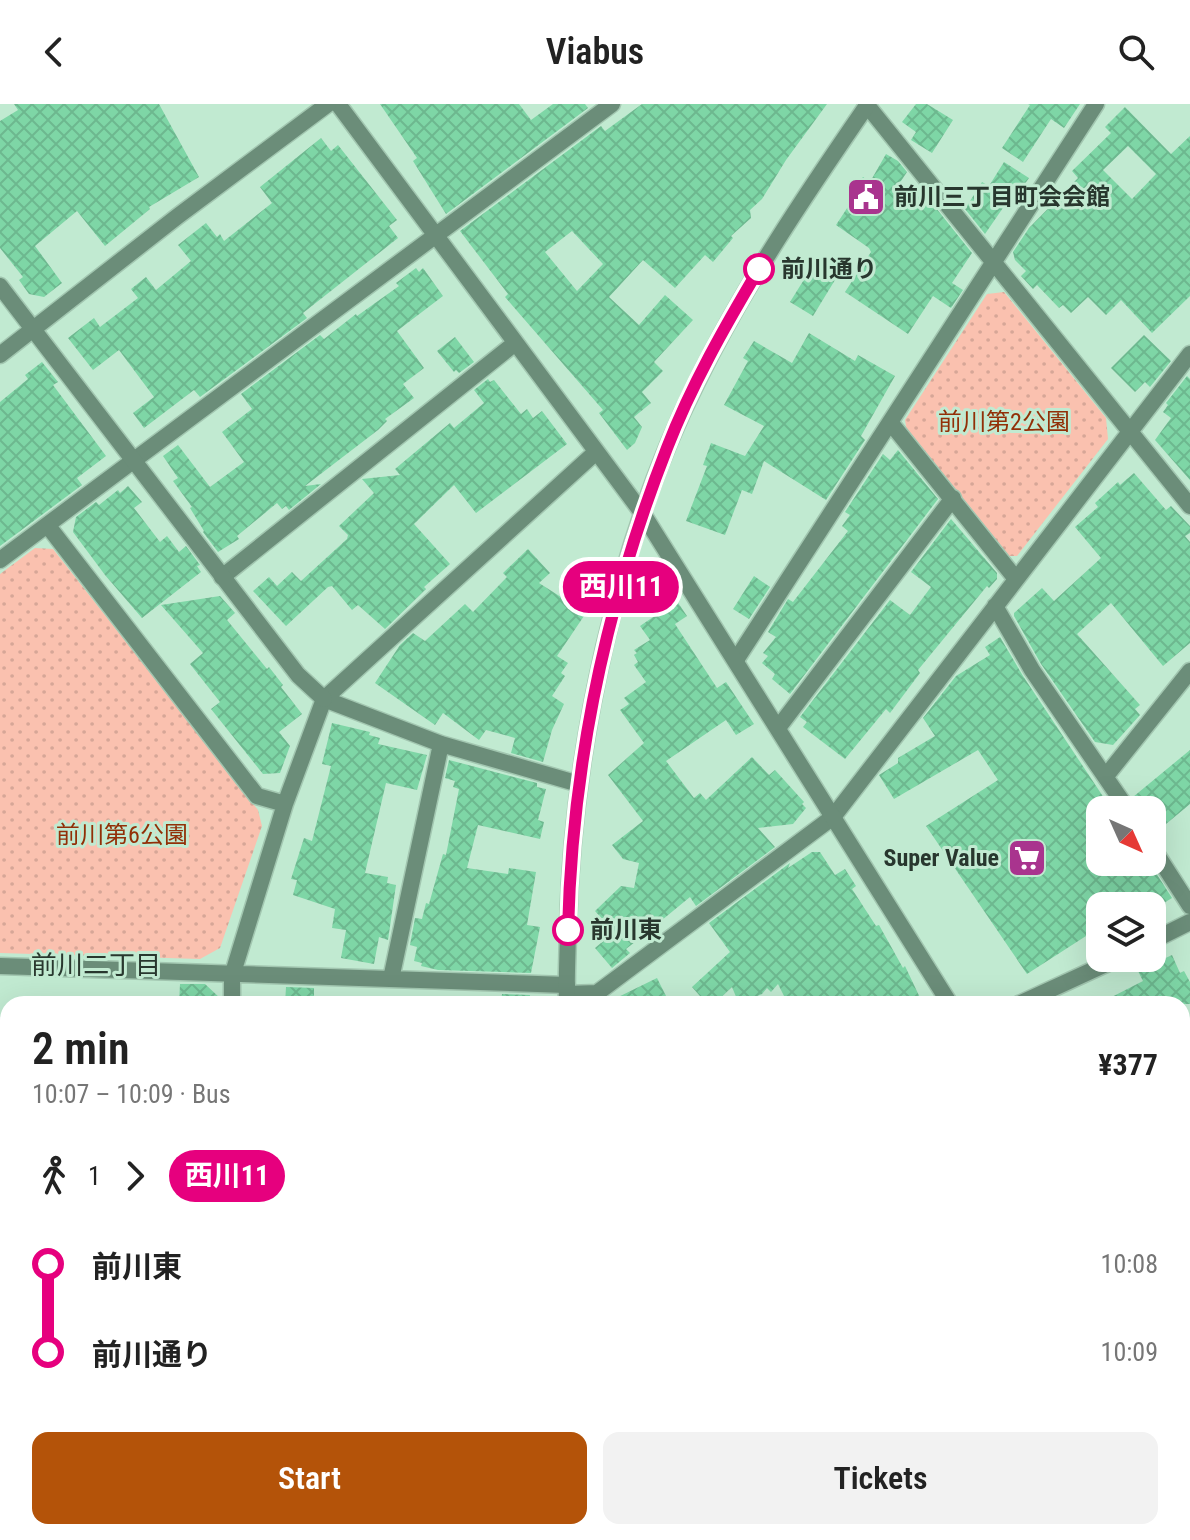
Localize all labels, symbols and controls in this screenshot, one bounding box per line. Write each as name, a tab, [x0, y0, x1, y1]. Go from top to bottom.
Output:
icon: back	[32, 30, 76, 74]
icon: search	[1114, 30, 1158, 74]
text: Viabus	[546, 31, 644, 73]
public building icon: 前川三丁目町会会館	[845, 176, 887, 218]
place label: 前川三丁目町会会館	[894, 183, 1110, 211]
marker: 前川通り	[744, 254, 774, 284]
place label: 前川通り	[781, 255, 877, 283]
park label: 前川第2公園	[938, 408, 1070, 436]
line badge: 西川11	[565, 561, 677, 613]
text: 西川11	[579, 570, 663, 603]
north arrow	[1086, 796, 1166, 876]
map controls	[1086, 796, 1166, 972]
park label: 前川第6公園	[56, 821, 188, 849]
supermarket icon: Super Value	[1006, 837, 1048, 879]
place label: Super Value	[883, 844, 999, 872]
button: layers	[1086, 892, 1166, 972]
marker: 前川東	[553, 915, 583, 945]
place label: 前川東	[590, 916, 662, 944]
district label: 前川二丁目	[31, 950, 161, 980]
text: 2 min	[32, 1023, 129, 1075]
text: ¥377	[1098, 1047, 1158, 1082]
text: 10:07 – 10:09 · Bus	[32, 1079, 231, 1109]
icon: walk	[32, 1154, 76, 1198]
icon: forward	[113, 1154, 157, 1198]
text: 西川11	[185, 1159, 269, 1192]
text: 1	[88, 1161, 101, 1191]
text: 前川東	[92, 1249, 182, 1284]
text: 10:08	[1101, 1249, 1158, 1279]
text: 前川通り	[92, 1337, 212, 1372]
text: 10:09	[1101, 1337, 1158, 1367]
button: Start	[32, 1432, 587, 1524]
button: Tickets	[603, 1432, 1158, 1524]

